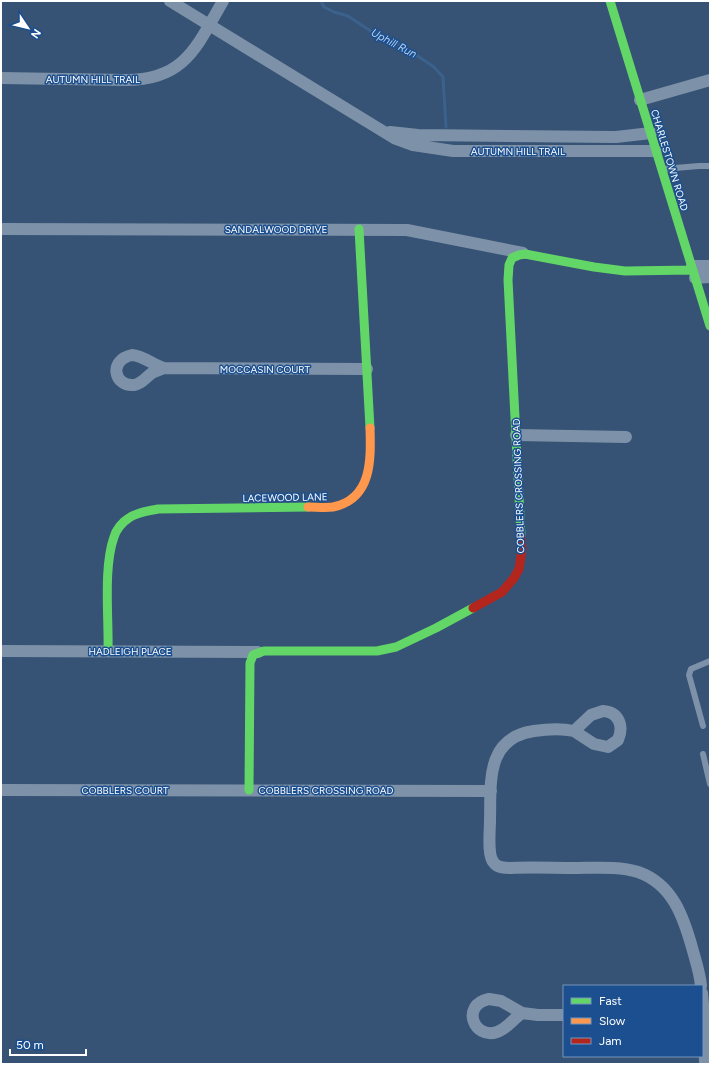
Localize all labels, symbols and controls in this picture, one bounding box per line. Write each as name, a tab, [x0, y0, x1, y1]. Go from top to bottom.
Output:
north arrow	[8, 8, 48, 48]
text: N	[28, 26, 44, 41]
water label: Uphill Run	[369, 26, 419, 61]
street label: AUTUMN HILL TRAIL	[46, 73, 141, 86]
street label: CHARLESTOWN ROAD	[648, 108, 691, 213]
street label: AUTUMN HILL TRAIL	[471, 145, 566, 158]
street label: SANDALWOOD DRIVE	[225, 223, 327, 236]
street label: MOCCASIN COURT	[220, 363, 311, 376]
street label: COBBLERS CROSSING ROAD	[510, 418, 527, 554]
street label: LACEWOOD LANE	[242, 490, 328, 505]
street label: HADLEIGH PLACE	[88, 645, 172, 658]
street label: COBBLERS COURT	[82, 784, 169, 797]
street label: COBBLERS CROSSING ROAD	[259, 784, 394, 797]
legend	[563, 985, 703, 1057]
text: Fast	[599, 994, 622, 1008]
text: Slow	[599, 1014, 626, 1028]
scale bar	[10, 1031, 86, 1057]
text: Jam	[599, 1034, 622, 1048]
text: 50 m	[16, 1038, 44, 1052]

